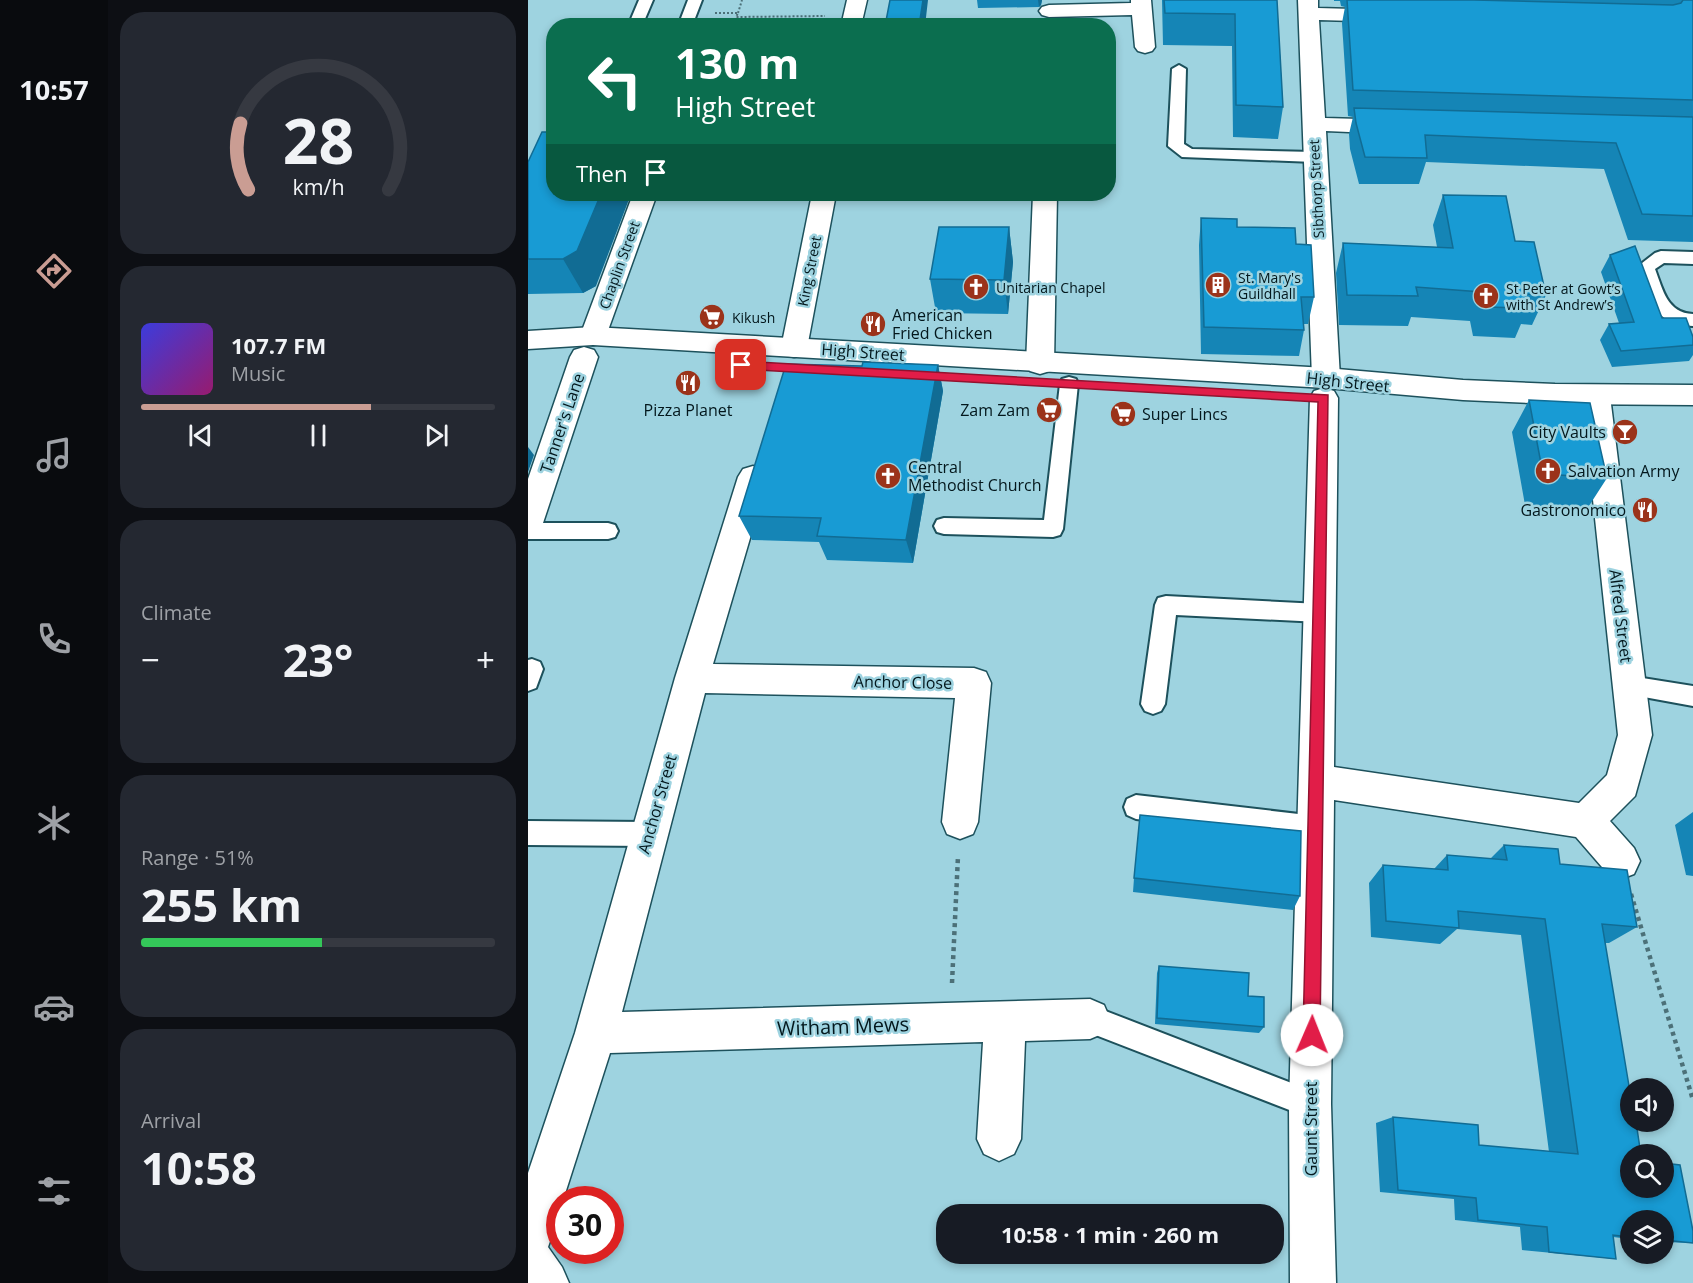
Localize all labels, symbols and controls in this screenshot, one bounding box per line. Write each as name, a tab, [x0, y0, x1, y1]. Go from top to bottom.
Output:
text: 130 m	[675, 34, 799, 91]
icon: left	[576, 42, 654, 120]
text: 10:57	[19, 71, 89, 108]
text: High Street	[675, 88, 815, 125]
text: 28	[282, 97, 354, 182]
street label: Sibthorp Street	[1304, 139, 1328, 239]
icon: arrive	[639, 156, 672, 189]
text: Then	[576, 158, 627, 188]
text: km/h	[292, 172, 344, 201]
street label: Chaplin Street	[594, 218, 644, 312]
street label: King Street	[793, 234, 825, 308]
icon: directions	[33, 250, 75, 292]
place label: St. Mary's Guildhall	[1238, 268, 1301, 303]
building icon: St. Mary's Guildhall	[1203, 270, 1233, 300]
church icon: Unitarian Chapel	[961, 272, 991, 302]
place label: Unitarian Chapel	[996, 278, 1106, 297]
place label: St Peter at Gowt’s with St Andrew’s	[1506, 279, 1621, 314]
church icon: St Peter at Gowt’s with St Andrew’s	[1471, 281, 1501, 311]
supermarket icon: Kikush	[697, 302, 727, 332]
place label: American Fried Chicken	[892, 304, 993, 344]
place label: Kikush	[732, 308, 775, 327]
restaurant icon: American Fried Chicken	[858, 309, 888, 339]
text: 107.7 FM	[231, 330, 326, 360]
street label: High Street	[821, 338, 906, 366]
pin	[715, 339, 766, 390]
icon: arrive	[724, 348, 757, 381]
text: Music	[231, 360, 285, 387]
street label: High Street	[1305, 367, 1391, 397]
restaurant icon: Pizza Planet	[673, 368, 703, 398]
street label: Tanner's Lane	[535, 370, 589, 476]
supermarket icon: Zam Zam	[1034, 395, 1064, 425]
place label: Pizza Planet	[644, 399, 733, 421]
place label: Zam Zam	[960, 399, 1030, 421]
supermarket icon: Super Lincs	[1108, 399, 1138, 429]
place label: Super Lincs	[1142, 403, 1228, 425]
bar icon: City Vaults	[1610, 417, 1640, 447]
icon: previous	[184, 419, 217, 452]
icon: pause	[302, 419, 335, 452]
icon: next	[420, 419, 453, 452]
place label: City Vaults	[1528, 421, 1606, 443]
icon: music	[33, 434, 75, 476]
place label: Central Methodist Church	[908, 456, 1042, 496]
church icon: Salvation Army	[1533, 456, 1563, 486]
place label: Salvation Army	[1568, 460, 1680, 482]
church icon: Central Methodist Church	[873, 461, 903, 491]
restaurant icon: Gastronomico	[1630, 495, 1660, 525]
place label: Gastronomico	[1520, 499, 1626, 521]
street label: Alfred Street	[1604, 568, 1638, 664]
text: Climate	[141, 599, 212, 626]
icon: phone	[33, 618, 75, 660]
text: 23°	[283, 629, 353, 690]
text: −	[141, 637, 160, 682]
text: +	[476, 637, 495, 682]
street label: Anchor Close	[854, 670, 952, 694]
street label: Anchor Street	[632, 751, 682, 856]
icon: climate	[33, 802, 75, 844]
text: Range · 51%	[141, 844, 254, 871]
text: 255 km	[141, 874, 302, 935]
icon: car	[33, 986, 75, 1028]
position arrow	[1280, 1003, 1344, 1067]
street label: Witham Mews	[777, 1010, 909, 1042]
map controls	[1620, 1078, 1674, 1264]
button: sound	[1620, 1078, 1674, 1132]
street label: Gaunt Street	[1300, 1081, 1322, 1176]
text: Arrival	[141, 1107, 201, 1134]
text: 10:58	[141, 1137, 257, 1198]
button: search	[1620, 1144, 1674, 1198]
icon: filters	[33, 1170, 75, 1212]
speed limit sign: 30	[546, 1186, 624, 1264]
button: layers	[1620, 1210, 1674, 1264]
text: 10:58 · 1 min · 260 m	[1001, 1219, 1219, 1249]

